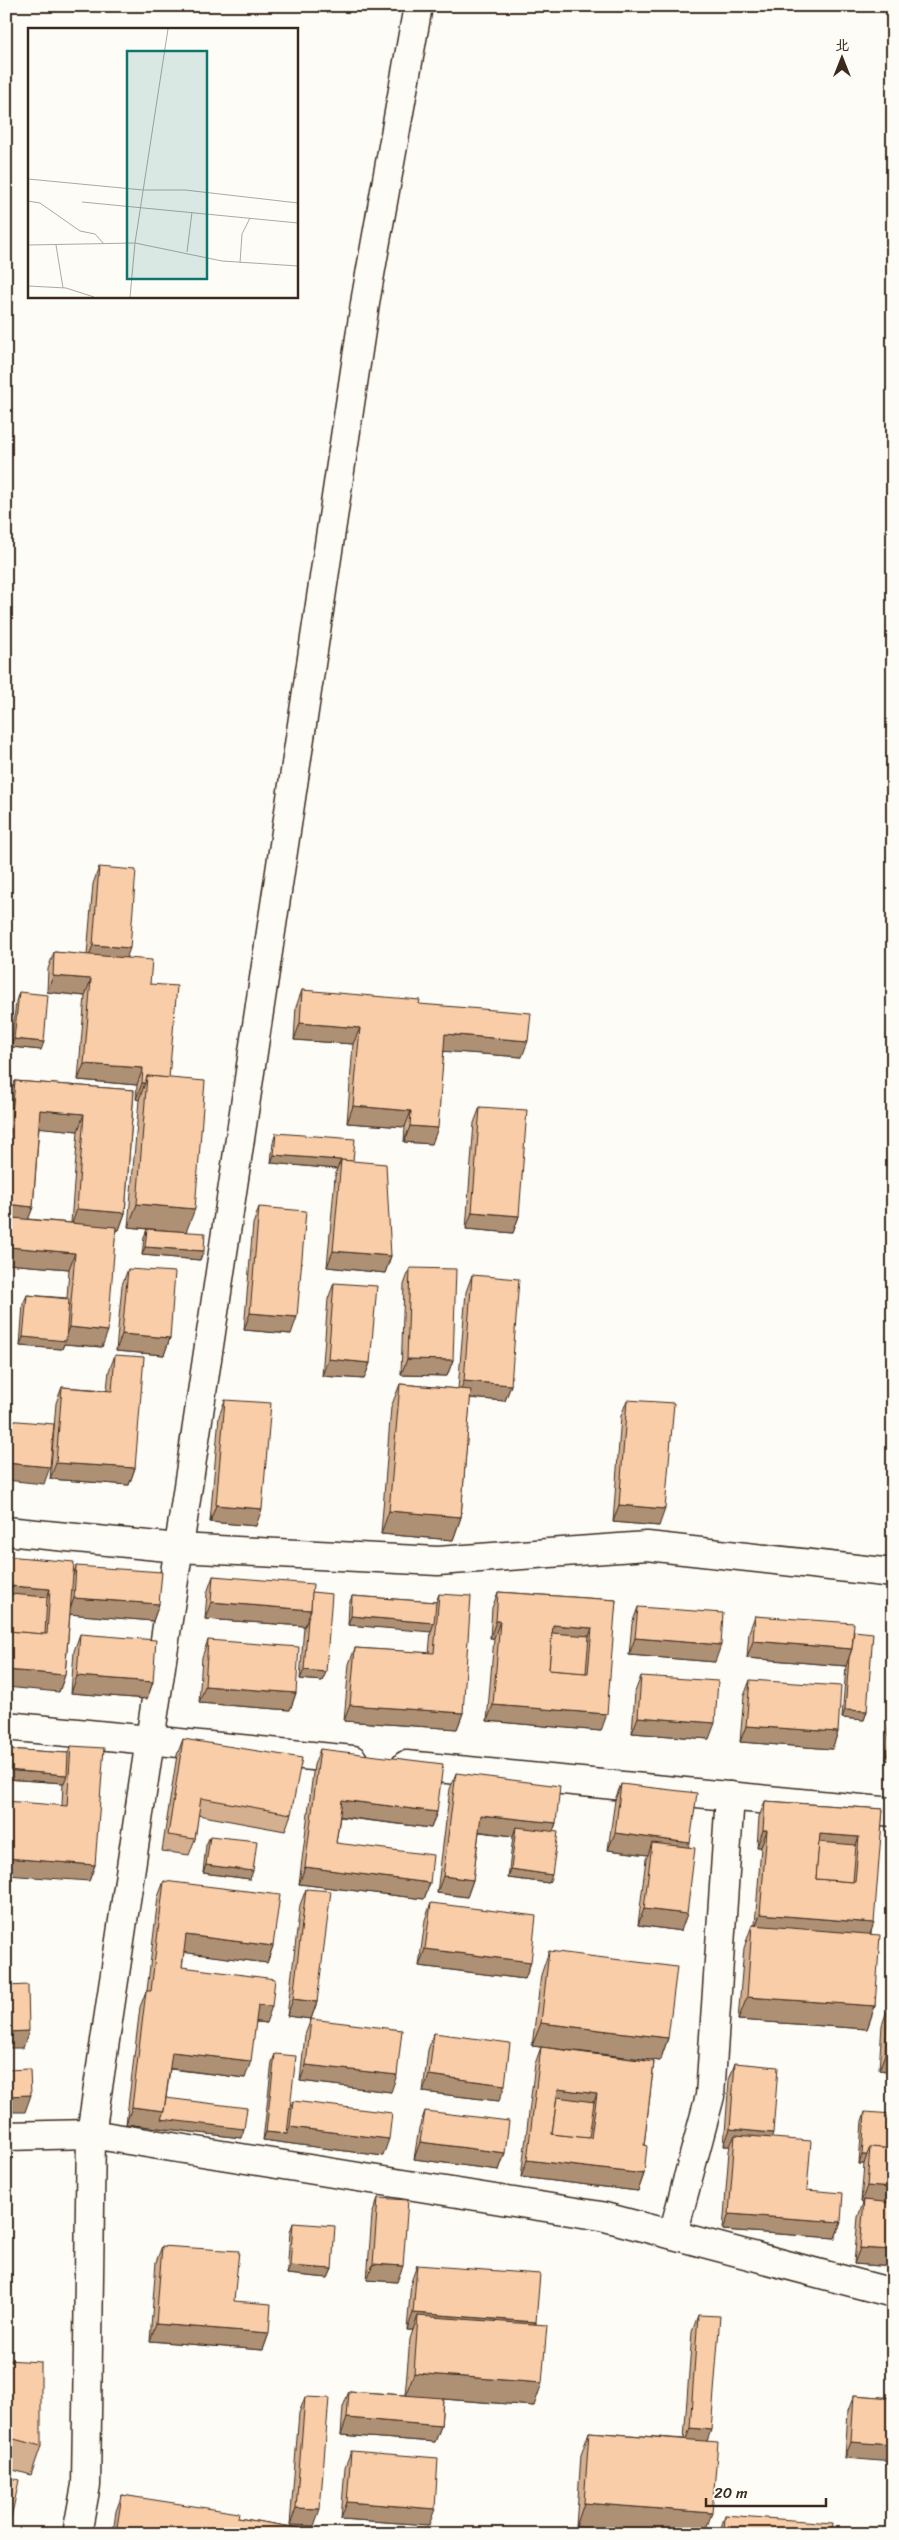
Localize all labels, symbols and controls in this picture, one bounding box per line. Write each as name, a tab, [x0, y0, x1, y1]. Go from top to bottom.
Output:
inset map	[28, 28, 298, 298]
north arrow	[816, 32, 866, 82]
text: 北	[835, 33, 849, 58]
scale bar	[706, 2475, 826, 2507]
text: 20 m	[714, 2480, 748, 2506]

